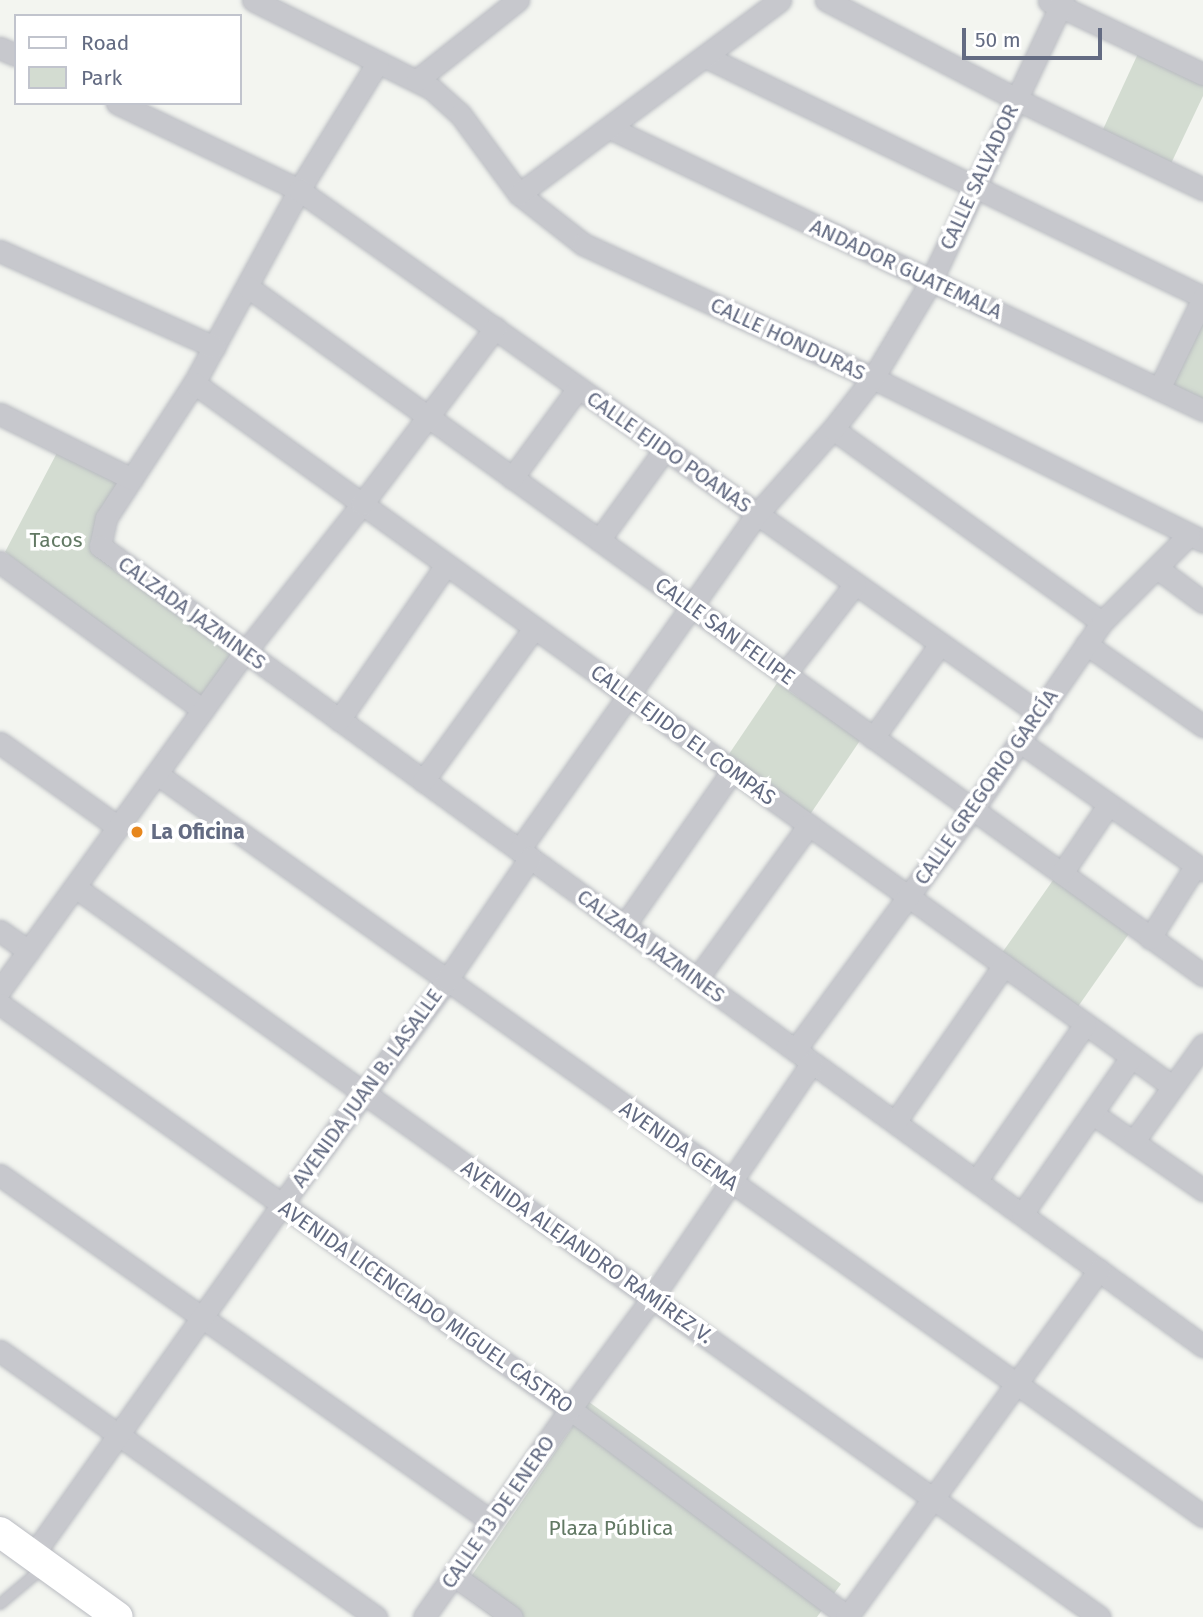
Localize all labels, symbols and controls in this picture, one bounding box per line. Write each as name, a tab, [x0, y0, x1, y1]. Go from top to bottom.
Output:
legend	[14, 14, 242, 105]
scale bar	[965, 14, 1105, 58]
text: 50 m	[975, 27, 1021, 53]
text: Road	[81, 30, 129, 56]
text: Park	[81, 65, 122, 91]
street label: CALLE SALVADOR	[934, 100, 1024, 254]
street label: ANDADOR GUATEMALA	[806, 213, 1006, 325]
street label: CALLE HONDURAS	[706, 292, 870, 386]
street label: CALLE EJIDO POANAS	[582, 386, 756, 518]
park label: Tacos	[30, 527, 82, 553]
street label: CALZADA JAZMINES	[113, 551, 271, 675]
street label: CALLE SAN FELIPE	[650, 572, 800, 690]
street label: CALLE EJIDO EL COMPÁS	[586, 659, 780, 811]
street label: CALLE GREGORIO GARCÍA	[909, 684, 1063, 890]
place label: La Oficina	[151, 819, 245, 845]
marker: La Oficina	[129, 824, 145, 840]
street label: CALZADA JAZMINES	[572, 884, 730, 1008]
street label: AVENIDA JUAN B. LASALLE	[286, 984, 448, 1192]
street label: AVENIDA GEMA	[615, 1096, 743, 1196]
street label: AVENIDA ALEJANDRO RAMÍREZ V.	[456, 1155, 718, 1349]
street label: AVENIDA LICENCIADO MIGUEL CASTRO	[274, 1195, 578, 1419]
street label: CALLE 13 DE ENERO	[436, 1431, 560, 1593]
park label: Plaza Pública	[549, 1515, 673, 1541]

